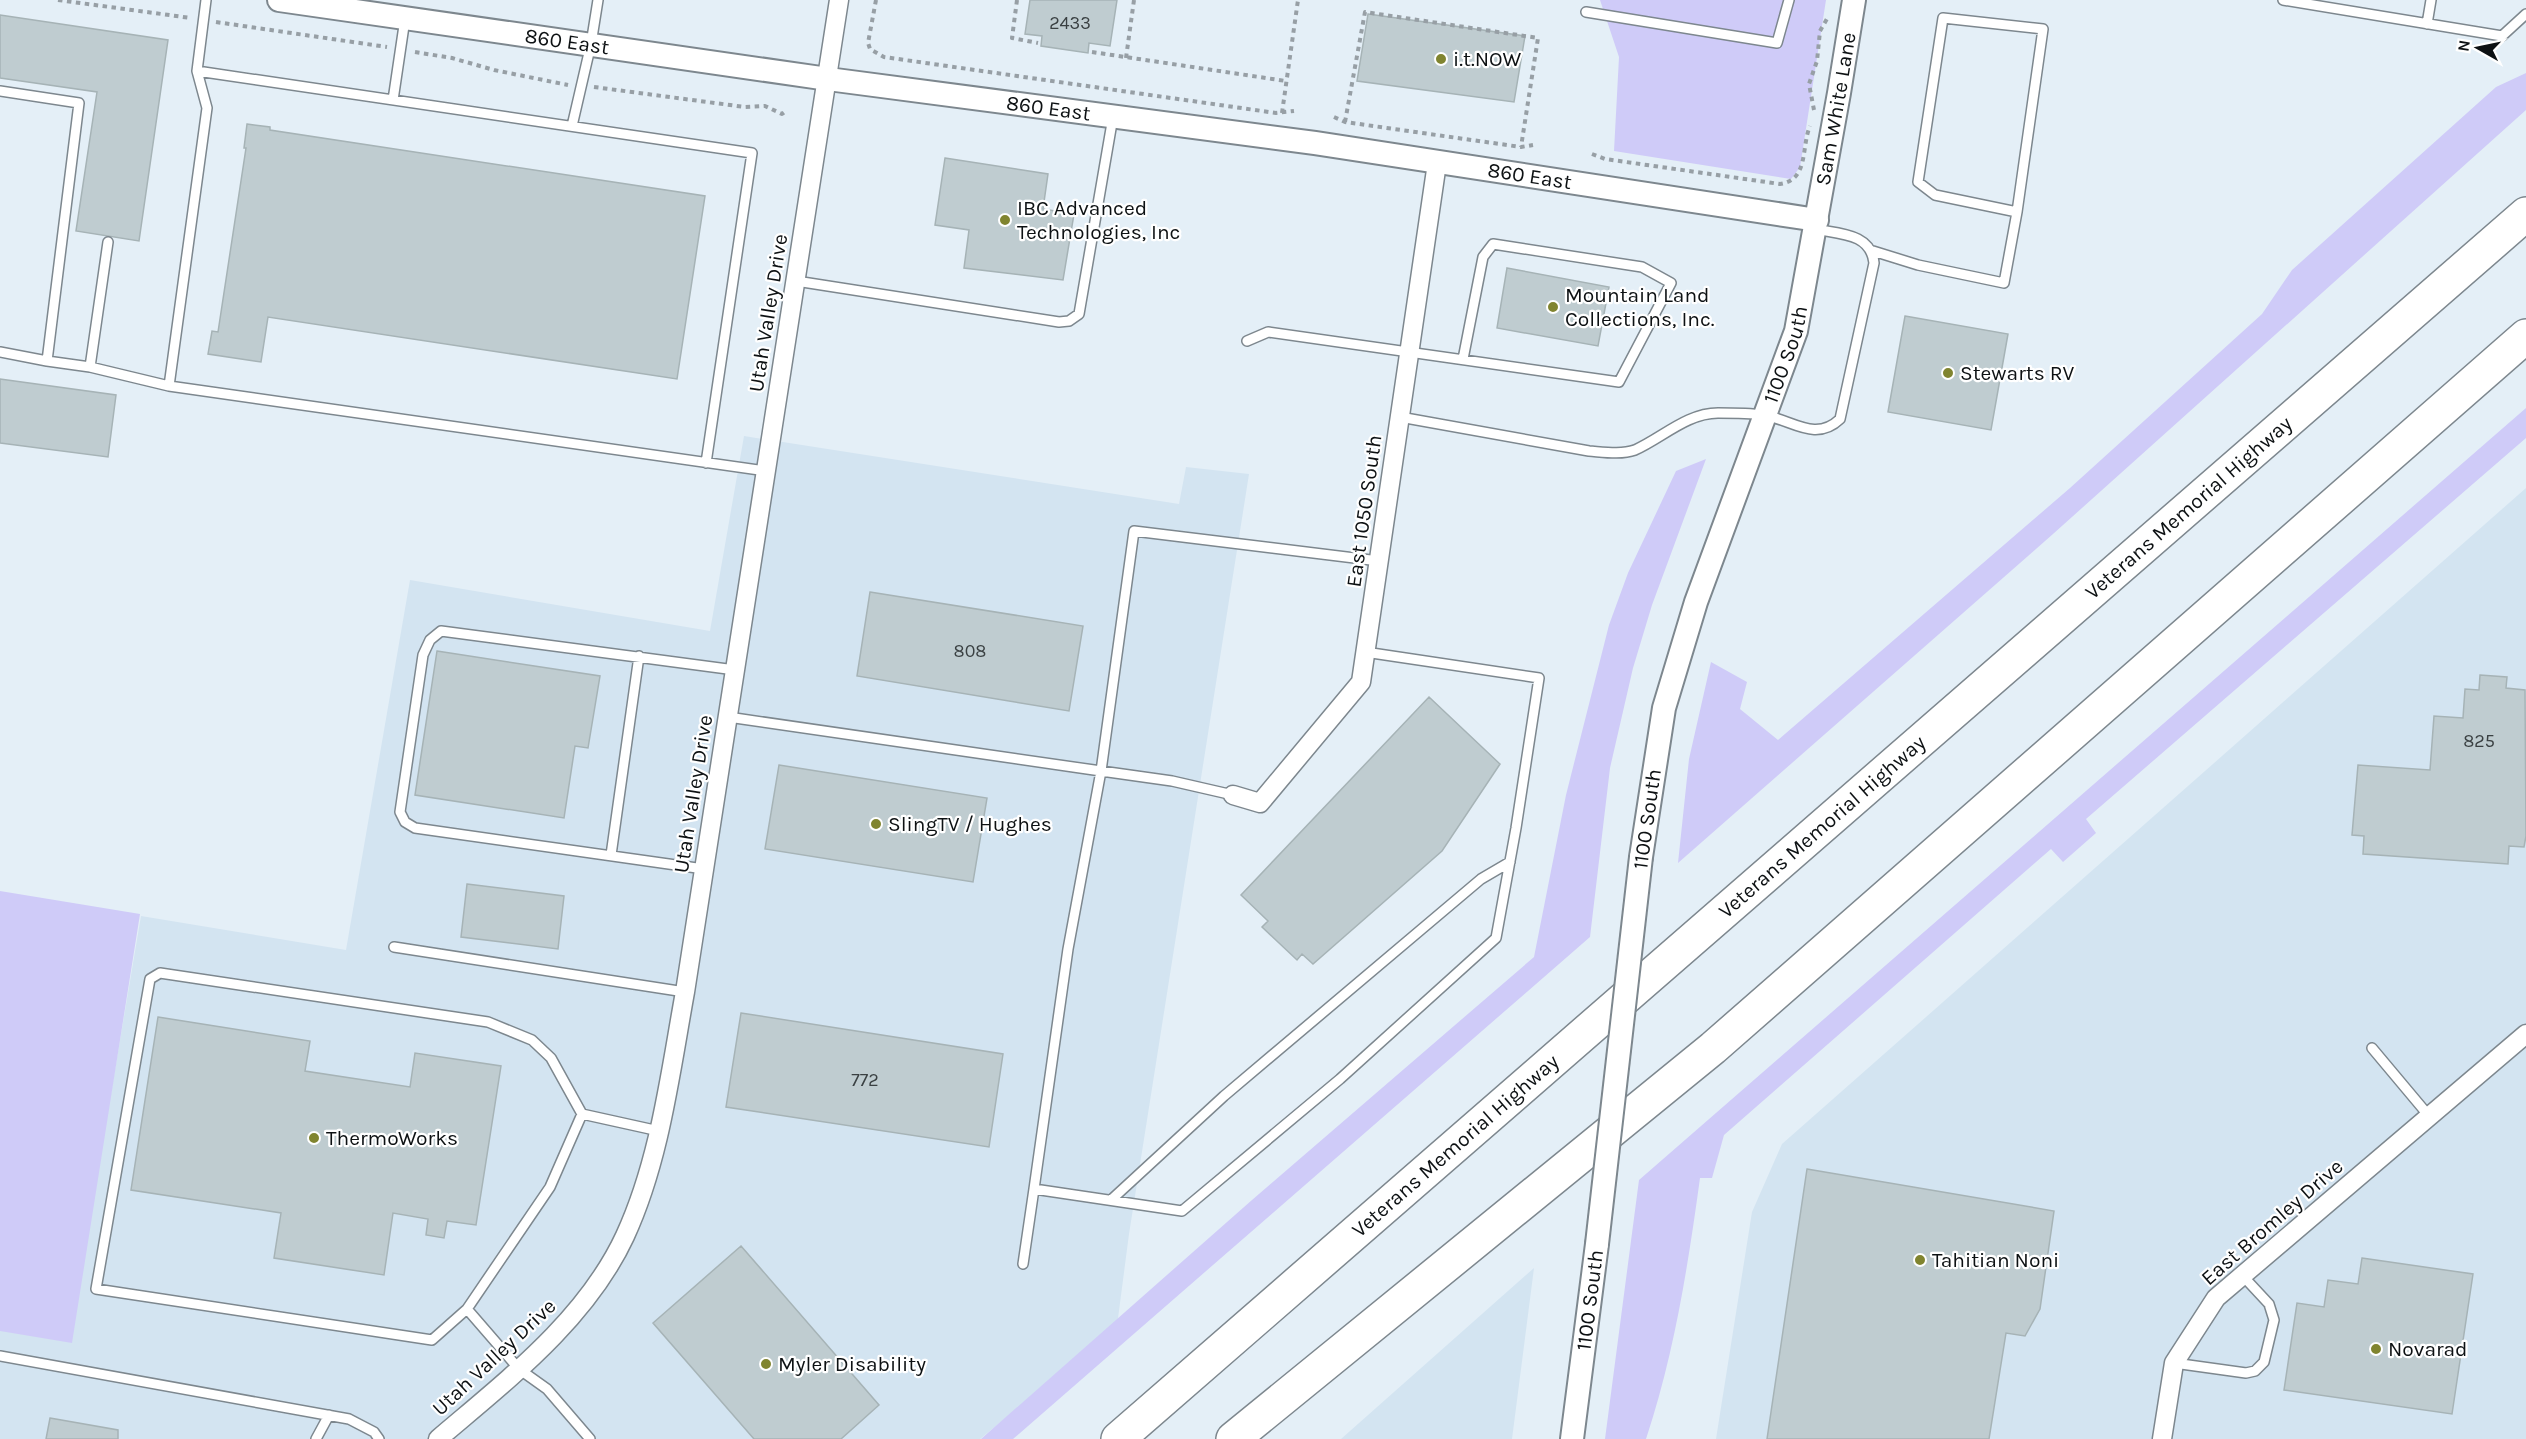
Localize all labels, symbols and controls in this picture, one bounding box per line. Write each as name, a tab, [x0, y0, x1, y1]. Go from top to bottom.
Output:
house number: 2433	[1049, 12, 1091, 34]
north arrow	[2448, 18, 2508, 78]
street label: 860 East	[523, 24, 611, 59]
street label: Sam White Lane	[1811, 30, 1861, 187]
text: N	[2453, 39, 2474, 53]
place label: i.t.NOW	[1453, 47, 1522, 71]
marker: i.t.NOW	[1434, 52, 1448, 66]
street label: 860 East	[1005, 91, 1092, 125]
street label: 860 East	[1486, 158, 1573, 194]
place label: IBC Advanced Technologies, Inc	[1017, 196, 1180, 244]
marker: IBC Advanced Technologies, Inc	[998, 213, 1012, 227]
street label: Utah Valley Drive	[744, 232, 792, 394]
place label: Mountain Land Collections, Inc.	[1565, 283, 1715, 331]
marker: Mountain Land Collections, Inc.	[1546, 300, 1560, 314]
street label: 1100 South	[1758, 304, 1812, 406]
place label: Stewarts RV	[1960, 361, 2075, 385]
marker: Stewarts RV	[1941, 366, 1955, 380]
street label: Veterans Memorial Highway	[2080, 411, 2297, 604]
street label: East 1050 South	[1341, 433, 1387, 589]
house number: 808	[954, 640, 986, 662]
street label: Utah Valley Drive	[669, 713, 717, 875]
street label: Veterans Memorial Highway	[1714, 730, 1930, 923]
house number: 825	[2463, 730, 2495, 752]
street label: 1100 South	[1628, 767, 1666, 871]
place label: SlingTV / Hughes	[888, 812, 1052, 836]
marker: SlingTV / Hughes	[869, 817, 883, 831]
street label: Veterans Memorial Highway	[1347, 1049, 1564, 1242]
house number: 772	[851, 1069, 879, 1091]
place label: ThermoWorks	[326, 1126, 458, 1150]
marker: ThermoWorks	[307, 1131, 321, 1145]
street label: East Bromley Drive	[2196, 1154, 2348, 1290]
street label: 1100 South	[1571, 1248, 1608, 1352]
place label: Tahitian Noni	[1932, 1248, 2059, 1272]
marker: Tahitian Noni	[1913, 1253, 1927, 1267]
street label: Utah Valley Drive	[427, 1294, 561, 1420]
place label: Novarad	[2388, 1337, 2468, 1361]
marker: Novarad	[2369, 1342, 2383, 1356]
place label: Myler Disability	[778, 1352, 926, 1376]
marker: Myler Disability	[759, 1357, 773, 1371]

